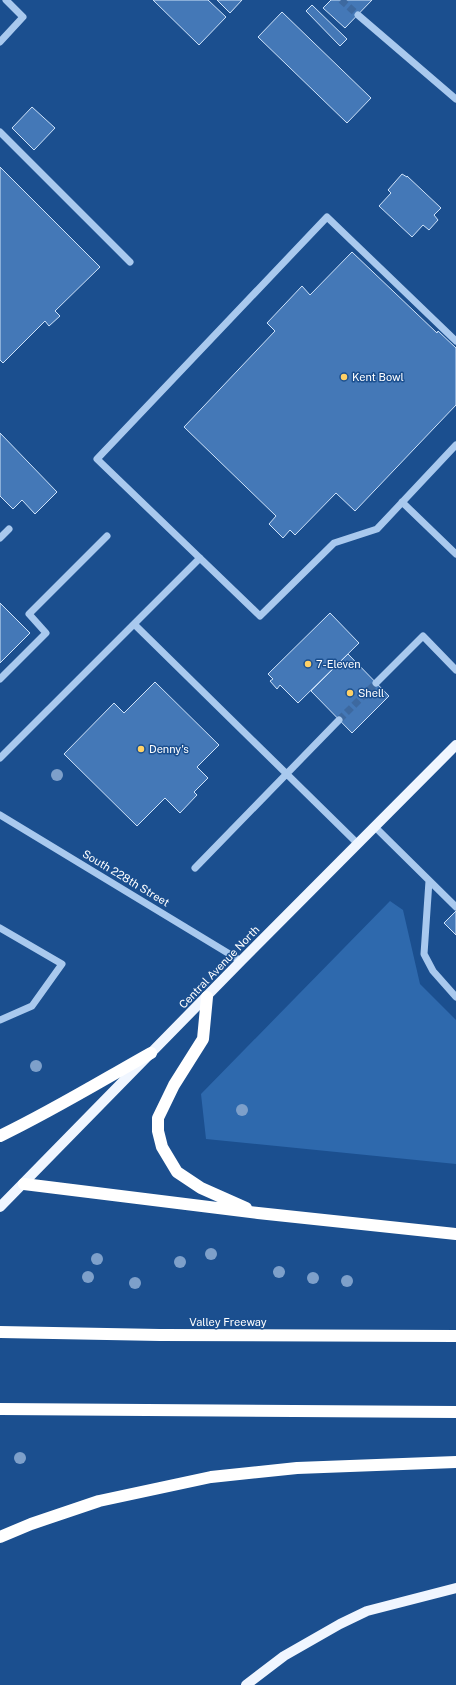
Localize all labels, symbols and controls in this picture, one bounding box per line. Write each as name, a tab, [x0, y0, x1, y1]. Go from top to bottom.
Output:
place label: Kent Bowl	[352, 371, 404, 383]
marker: Kent Bowl	[339, 372, 349, 382]
place label: 7-Eleven	[316, 658, 361, 670]
marker: 7-Eleven	[303, 659, 313, 669]
place label: Shell	[358, 687, 384, 699]
marker: Shell	[345, 688, 355, 698]
place label: Denny's	[149, 743, 189, 755]
marker: Denny's	[136, 744, 146, 754]
street label: South 228th Street	[81, 847, 171, 909]
street label: Central Avenue North	[176, 923, 262, 1011]
street label: Valley Freeway	[189, 1316, 267, 1328]

